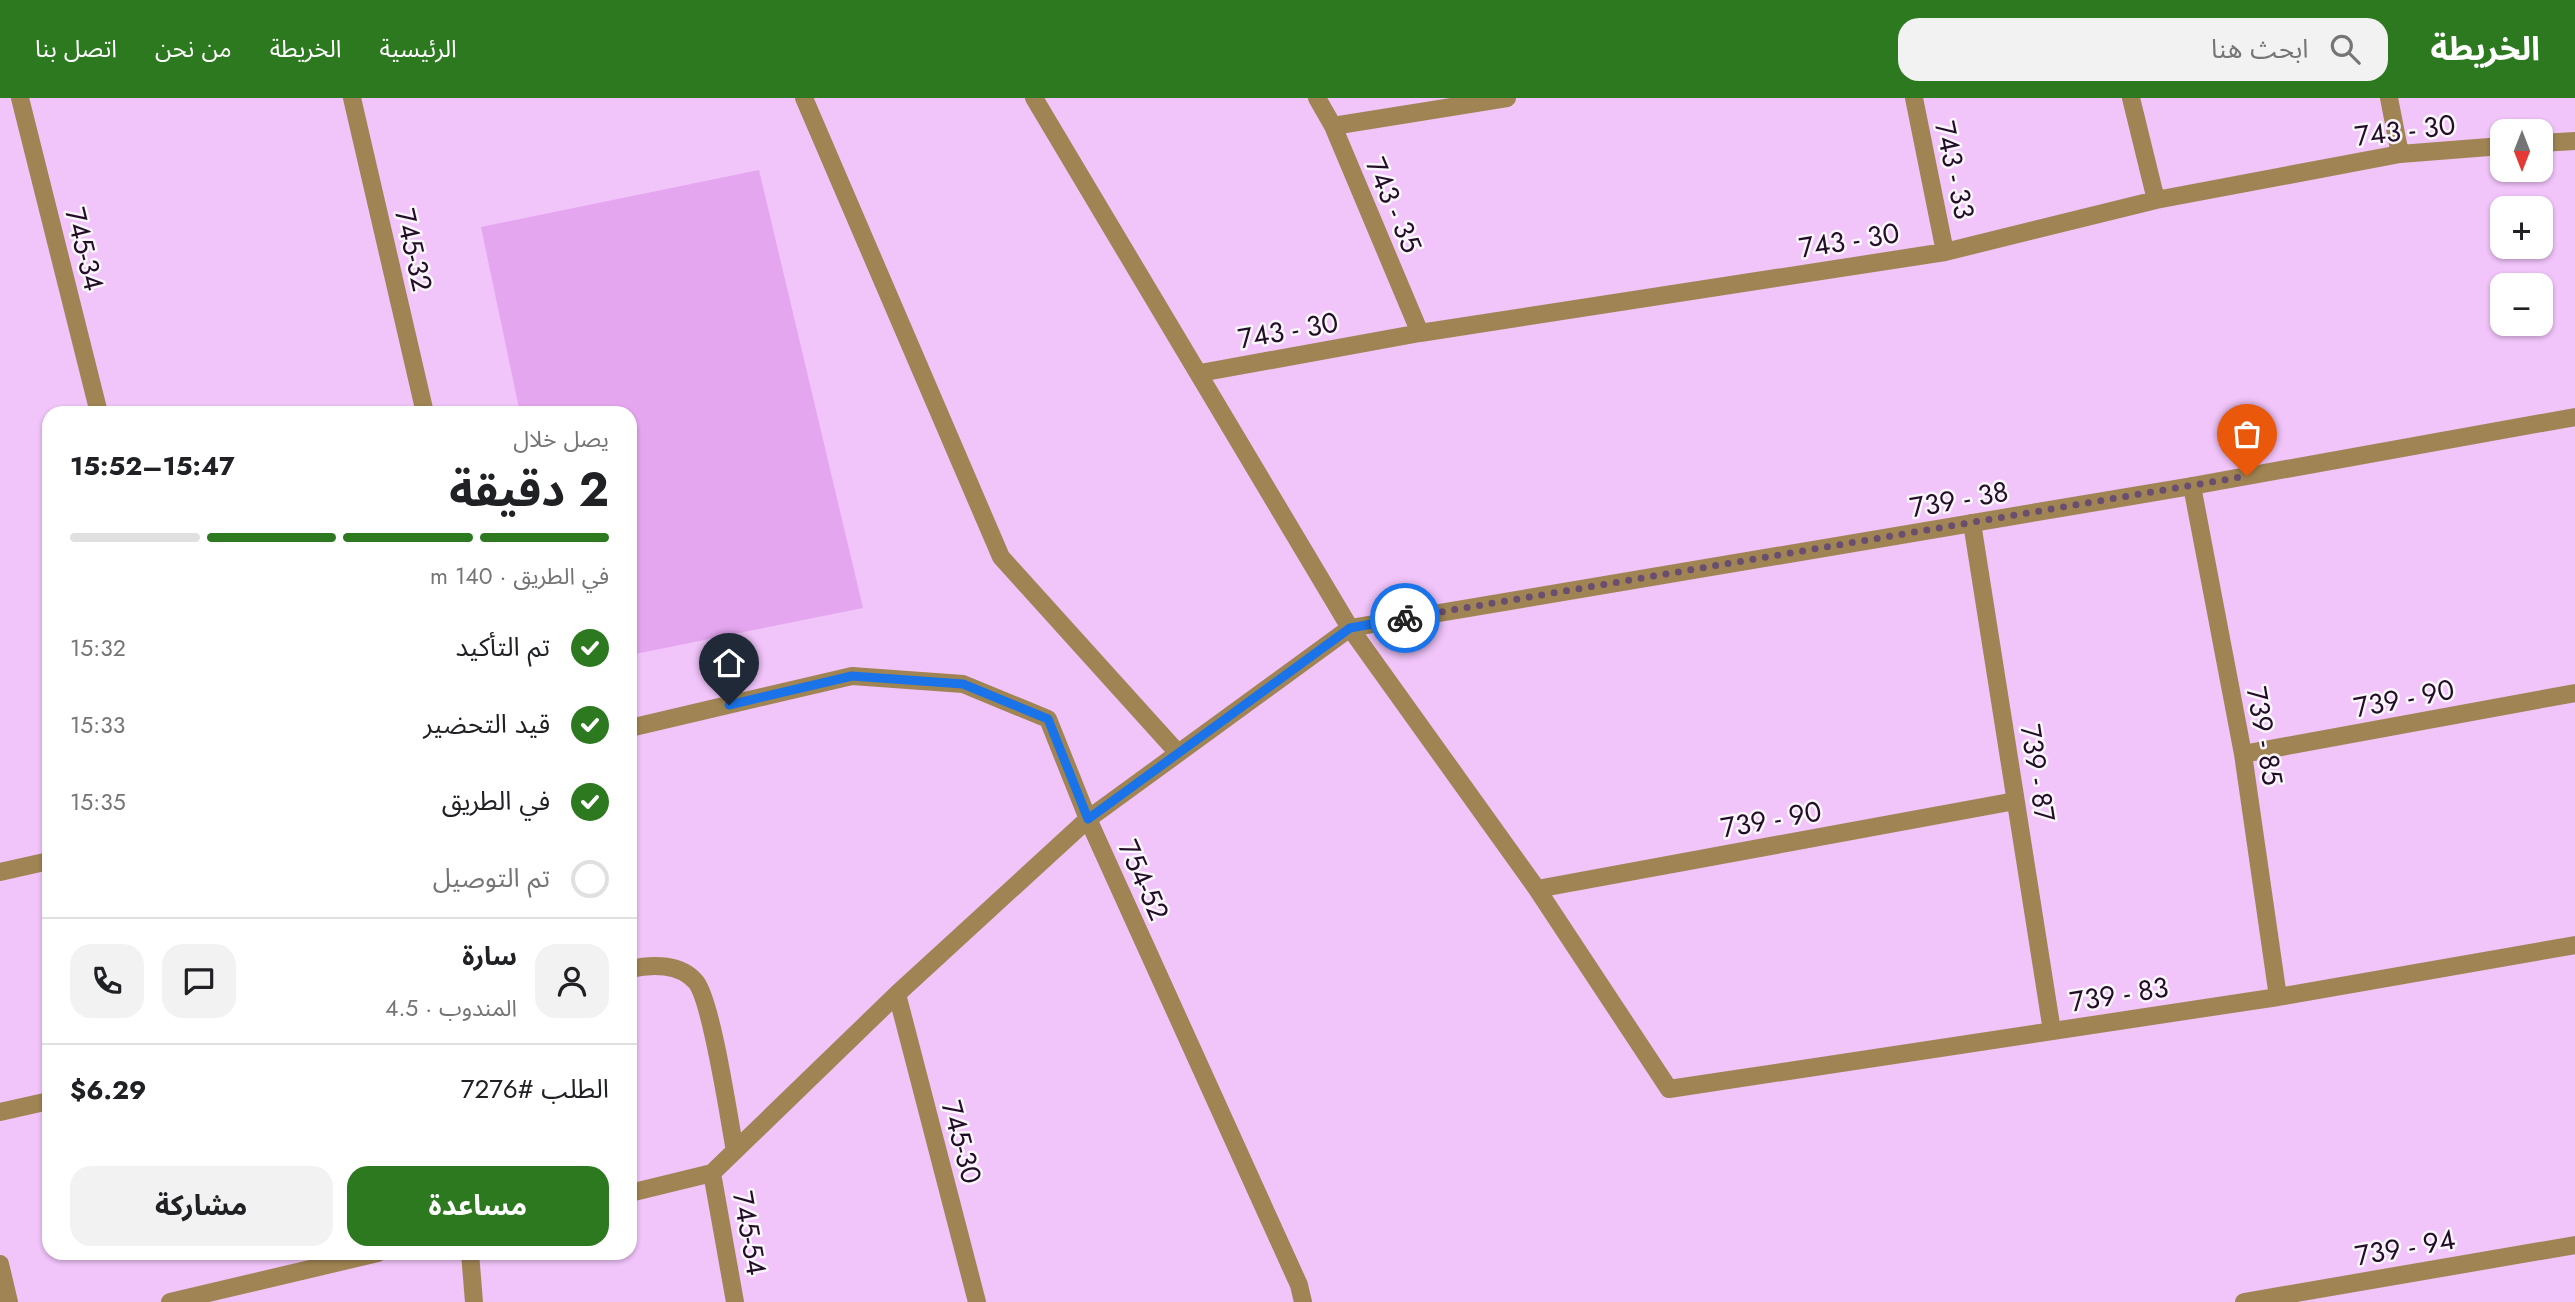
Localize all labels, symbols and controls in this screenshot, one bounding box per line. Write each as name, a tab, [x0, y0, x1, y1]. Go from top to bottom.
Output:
search box	[1898, 18, 2388, 81]
text: الخريطة	[2430, 25, 2540, 72]
text: ابحث هنا	[2211, 30, 2308, 68]
icon: search	[2326, 30, 2364, 68]
text: اتصل بنا	[35, 31, 117, 66]
text: من نحن	[155, 31, 232, 66]
text: الخريطة	[270, 31, 342, 66]
text: الرئيسية	[380, 31, 457, 66]
street label: 743 - 30	[2352, 104, 2458, 157]
street label: 743 - 33	[1924, 117, 1985, 223]
north arrow	[2490, 119, 2553, 182]
map controls	[2490, 119, 2553, 336]
street label: 743 - 35	[1355, 151, 1432, 259]
button: +	[2490, 196, 2553, 259]
street label: 745-34	[54, 203, 115, 295]
street label: 745-32	[384, 205, 443, 296]
street label: 743 - 30	[1796, 212, 1902, 269]
button: −	[2490, 273, 2553, 336]
street label: 743 - 30	[1235, 302, 1341, 359]
pin	[2217, 404, 2277, 476]
icon: bag	[2228, 415, 2266, 453]
text: يصل خلال	[513, 422, 609, 456]
text: 15:47–15:52	[70, 447, 235, 485]
text: 2 دقيقة	[449, 457, 609, 523]
street label: 739 - 38	[1907, 471, 2012, 528]
text: في الطريق · 140 m	[430, 559, 609, 593]
courier	[1370, 583, 1440, 653]
icon: bike	[1386, 599, 1424, 637]
text: تم التأكيد	[455, 628, 550, 666]
icon: check	[571, 629, 609, 667]
text: 15:32	[70, 631, 126, 665]
pin	[699, 633, 759, 705]
icon: home	[710, 644, 748, 682]
street label: 739 - 90	[2350, 669, 2458, 728]
street label: 739 - 85	[2236, 683, 2293, 789]
text: قيد التحضير	[423, 705, 550, 743]
icon: check	[571, 706, 609, 744]
text: 15:33	[70, 708, 125, 742]
street label: 739 - 87	[2010, 721, 2065, 825]
text: في الطريق	[442, 782, 550, 820]
icon: check	[571, 783, 609, 821]
text: 15:35	[70, 785, 126, 819]
street label: 739 - 90	[1717, 790, 1825, 849]
street label: 754-52	[1108, 833, 1179, 927]
text: تم التوصيل	[433, 859, 550, 897]
text: سارة	[462, 937, 517, 975]
button: phone	[70, 944, 144, 1018]
button: chat	[162, 944, 236, 1018]
button: person	[535, 944, 609, 1018]
street label: 739 - 83	[2067, 966, 2171, 1023]
text: المندوب · 4.5	[385, 991, 517, 1025]
text: الطلب #7276	[461, 1070, 609, 1108]
text: $6.29	[70, 1071, 146, 1109]
street label: 745-30	[931, 1096, 992, 1188]
button: مشاركة	[70, 1166, 333, 1246]
button: مساعدة	[347, 1166, 609, 1246]
street label: 745-54	[722, 1188, 777, 1278]
street label: 739 - 94	[2352, 1219, 2459, 1276]

